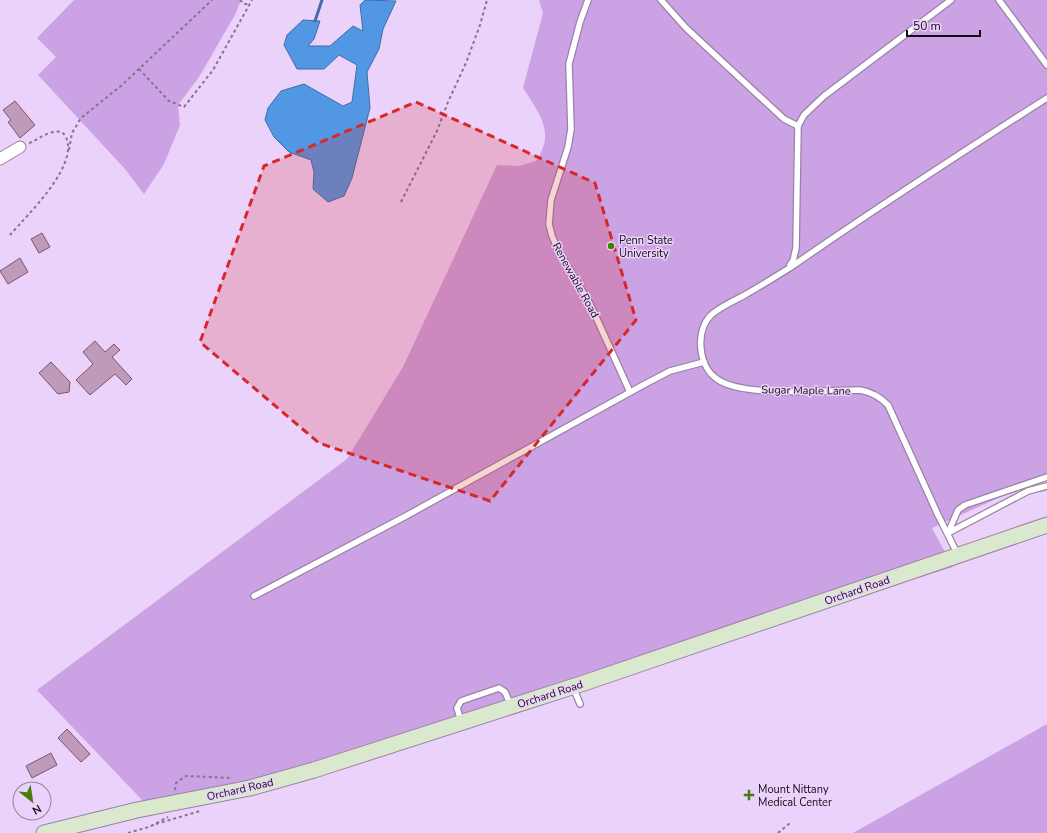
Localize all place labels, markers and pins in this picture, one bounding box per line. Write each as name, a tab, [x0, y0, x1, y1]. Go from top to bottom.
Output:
place label: Penn State University	[619, 233, 673, 261]
marker: Penn State University	[606, 241, 616, 251]
place label: Mount Nittany Medical Center	[758, 782, 832, 810]
marker: Mount Nittany Medical Center	[743, 789, 755, 801]

